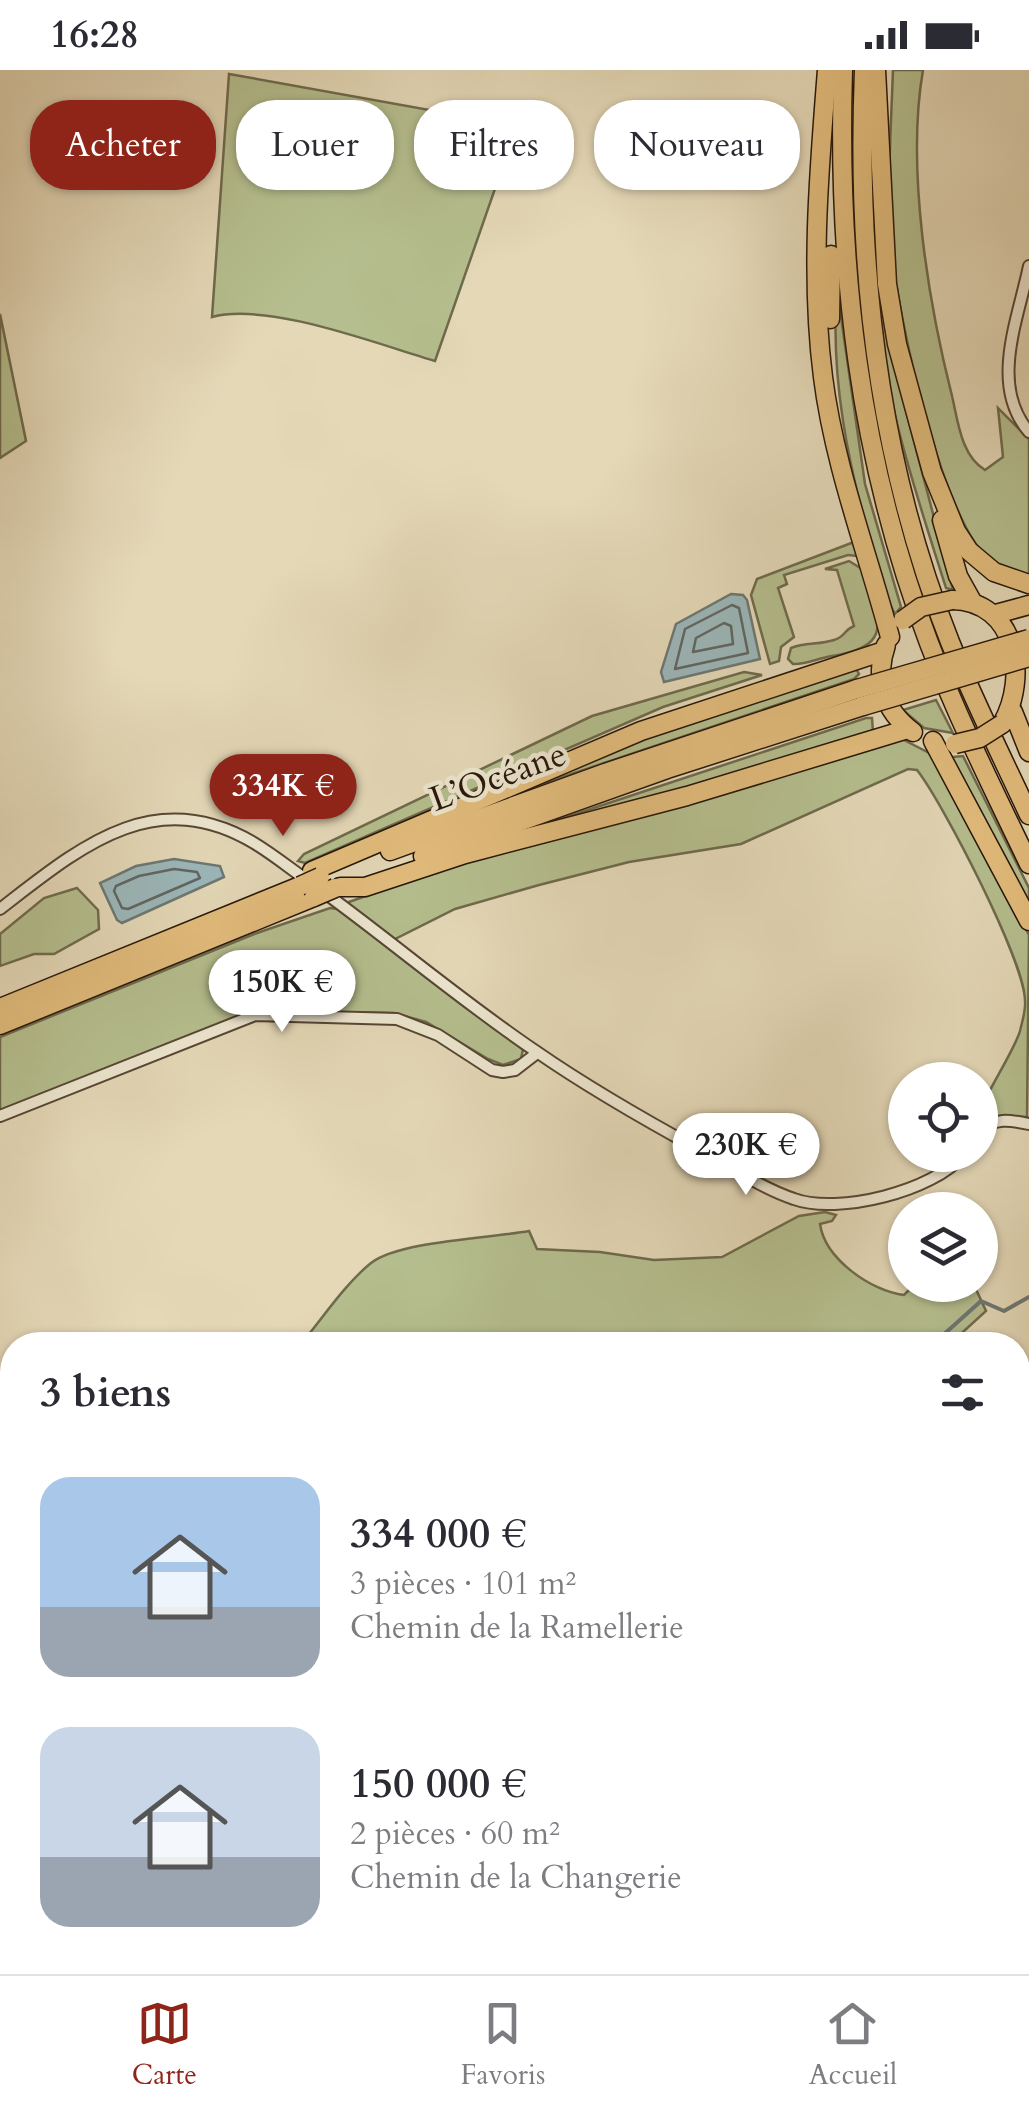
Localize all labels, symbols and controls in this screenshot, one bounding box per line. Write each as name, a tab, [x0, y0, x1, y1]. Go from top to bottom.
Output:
text: 16:28	[50, 9, 139, 61]
chip: Acheter	[30, 100, 216, 190]
chip: Louer	[236, 100, 394, 190]
chip: Filtres	[414, 100, 574, 190]
chip: Nouveau	[594, 100, 800, 190]
street label: L’Océane	[423, 730, 573, 824]
pin: 334K €	[202, 754, 364, 839]
text: 334K €	[232, 764, 334, 808]
pin: 150K €	[201, 950, 363, 1035]
text: 150K €	[231, 960, 333, 1004]
map controls	[888, 1062, 998, 1302]
button: locate	[888, 1062, 998, 1172]
pin: 230K €	[665, 1113, 827, 1198]
text: 230K €	[695, 1123, 797, 1167]
button: layers	[888, 1192, 998, 1302]
text: 3 biens	[40, 1364, 171, 1421]
icon: filters	[935, 1365, 990, 1420]
text: 334 000 €	[350, 1505, 527, 1562]
icon: home	[120, 1517, 240, 1637]
text: 3 pièces · 101 m²	[350, 1562, 576, 1606]
text: Chemin de la Ramellerie	[350, 1606, 684, 1650]
text: 150 000 €	[350, 1755, 527, 1812]
icon: home	[120, 1767, 240, 1887]
text: 2 pièces · 60 m²	[350, 1812, 560, 1856]
text: Chemin de la Changerie	[350, 1856, 682, 1900]
tab: Carte	[132, 1996, 197, 2094]
tab: Favoris	[460, 1996, 545, 2094]
tab: Accueil	[809, 1996, 897, 2094]

